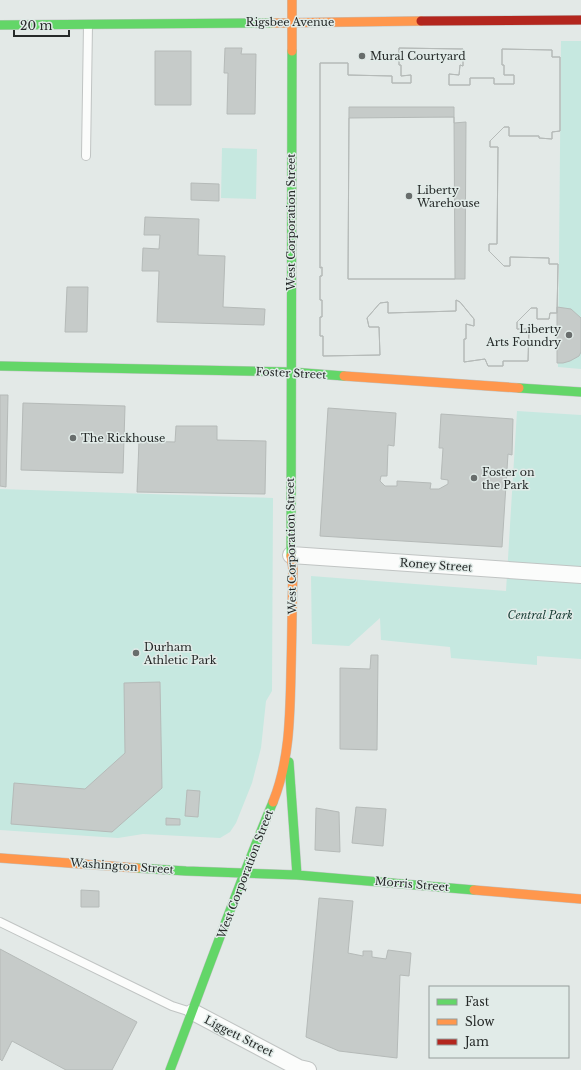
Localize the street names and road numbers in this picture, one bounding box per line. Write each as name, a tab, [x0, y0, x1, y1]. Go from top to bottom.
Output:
street label: Rigsbee Avenue	[246, 15, 334, 29]
street label: West Corporation Street	[284, 153, 298, 291]
street label: Foster Street	[255, 364, 328, 382]
street label: West Corporation Street	[283, 477, 299, 616]
street label: Roney Street	[399, 555, 473, 575]
street label: West Corporation Street	[214, 807, 276, 941]
street label: Washington Street	[69, 855, 175, 877]
street label: Morris Street	[374, 874, 450, 894]
street label: Liggett Street	[202, 1013, 277, 1060]

